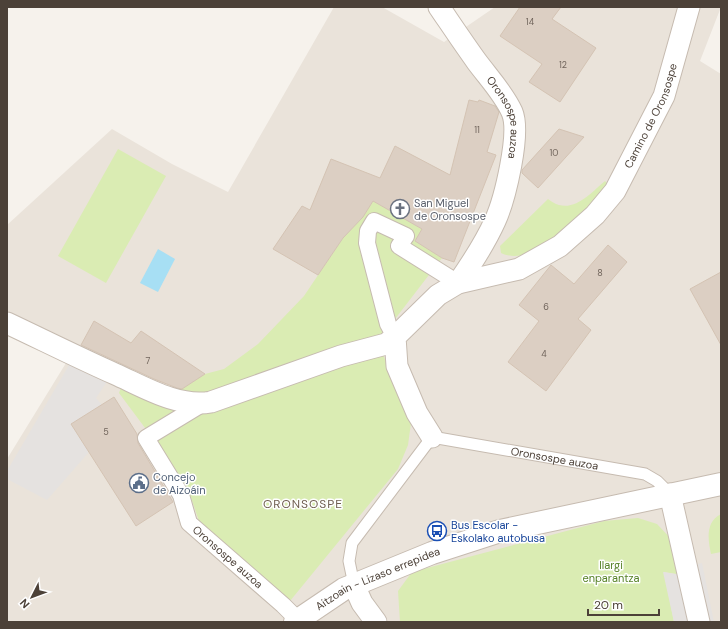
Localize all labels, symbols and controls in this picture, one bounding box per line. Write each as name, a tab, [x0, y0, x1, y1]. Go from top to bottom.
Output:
house number: 14	[526, 16, 535, 28]
house number: 12	[559, 59, 567, 71]
street label: Camino de Oronsospe	[621, 62, 680, 171]
street label: Oronsospe auzoa	[484, 73, 522, 160]
house number: 11	[474, 124, 480, 136]
house number: 10	[550, 147, 558, 159]
place label: San Miguel de Oronsospe	[414, 196, 486, 223]
church icon: San Miguel de Oronsospe	[389, 198, 411, 220]
house number: 8	[597, 267, 603, 279]
house number: 6	[543, 301, 549, 313]
house number: 4	[541, 348, 547, 360]
house number: 7	[146, 355, 151, 367]
house number: 5	[103, 426, 109, 438]
street label: Oronsospe auzoa	[510, 444, 600, 473]
place label: Concejo de Aizoáin	[153, 470, 206, 497]
public building icon: Concejo de Aizoáin	[128, 472, 150, 494]
district label: ORONSOSPE	[263, 496, 343, 512]
place label: Bus Escolar - Eskolako autobusa	[451, 518, 545, 545]
bus stop icon: Bus Escolar - Eskolako autobusa	[426, 520, 448, 542]
street label: Oronsospe auzoa	[190, 522, 266, 591]
street label: Aitzoain - Lizaso errepidea	[313, 544, 442, 613]
park label: Ilargi enparantza	[582, 558, 640, 585]
north arrow	[12, 577, 52, 617]
scale bar	[588, 591, 659, 617]
text: N	[17, 596, 32, 611]
text: 20 m	[594, 597, 623, 613]

